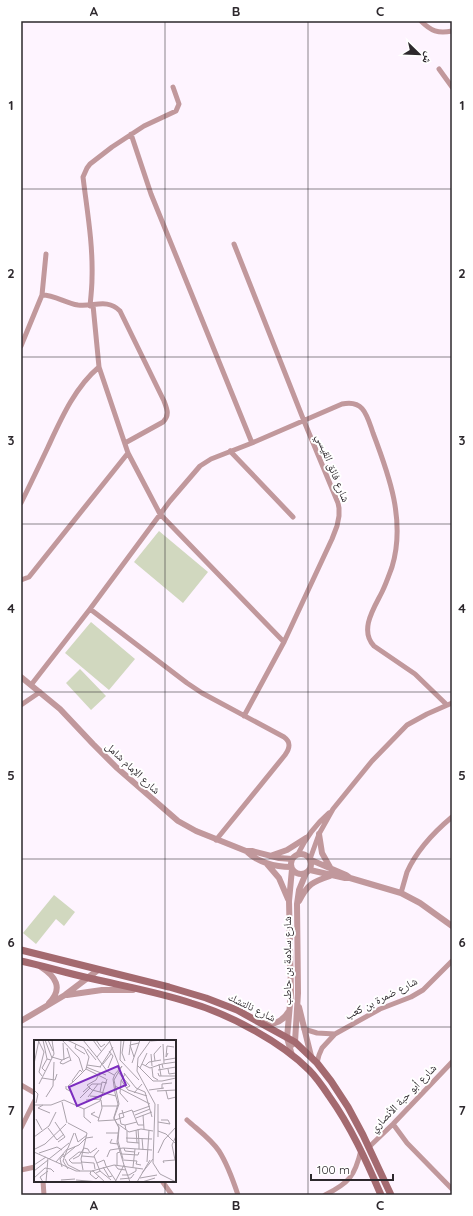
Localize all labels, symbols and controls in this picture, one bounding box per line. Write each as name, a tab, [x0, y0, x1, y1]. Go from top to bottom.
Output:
text: A	[90, 3, 99, 19]
text: B	[232, 3, 240, 19]
text: C	[376, 3, 384, 19]
north arrow	[399, 34, 439, 74]
text: ش	[418, 49, 437, 66]
text: 1	[8, 97, 14, 113]
text: 1	[459, 97, 465, 113]
text: 2	[7, 265, 15, 281]
text: 2	[458, 265, 466, 281]
text: 3	[8, 432, 15, 448]
street label: شارع فائق القيسي	[311, 432, 353, 505]
text: 3	[459, 432, 466, 448]
text: 4	[7, 600, 15, 616]
text: 4	[458, 600, 466, 616]
street label: شارع الإمام شامل	[103, 739, 163, 797]
text: 5	[7, 767, 15, 783]
text: 5	[458, 767, 466, 783]
street label: شارع سلامة بن حاطب	[280, 916, 294, 1006]
text: 6	[7, 934, 15, 950]
text: 6	[458, 934, 466, 950]
street label: شارع ضمرة بن كعب	[342, 974, 420, 1022]
street label: شارع نالتشك	[226, 989, 278, 1025]
inset map	[34, 1040, 176, 1182]
street label: شارع أبو حبة الأنصاري	[367, 1061, 440, 1136]
text: 7	[7, 1102, 15, 1118]
text: 7	[458, 1102, 466, 1118]
scale bar	[311, 1156, 393, 1182]
text: 100 m	[317, 1162, 350, 1177]
text: A	[90, 1197, 99, 1213]
text: B	[232, 1197, 240, 1213]
text: C	[376, 1197, 384, 1213]

